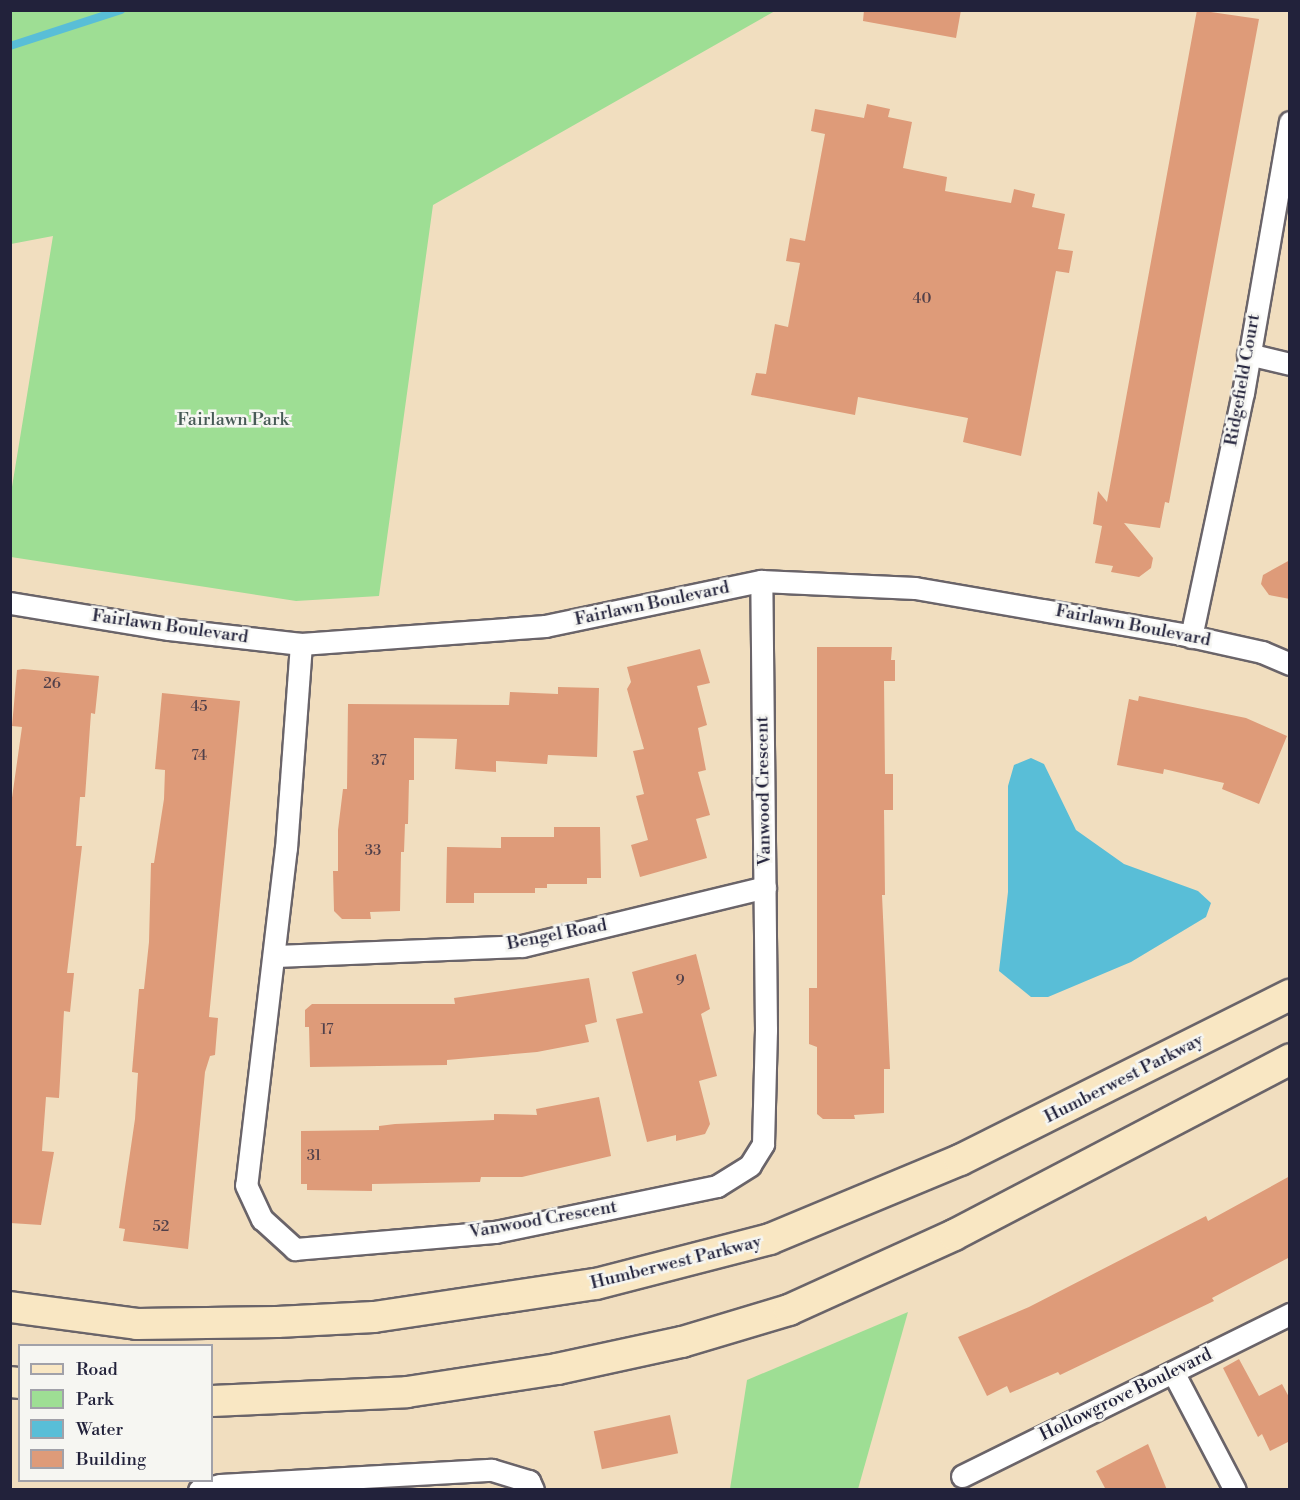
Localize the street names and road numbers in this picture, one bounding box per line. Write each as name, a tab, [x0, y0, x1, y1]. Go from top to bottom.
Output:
street label: Ridgefield Court	[1221, 312, 1265, 448]
street label: Fairlawn Boulevard	[573, 577, 731, 631]
street label: Fairlawn Boulevard	[1054, 600, 1212, 652]
street label: Fairlawn Boulevard	[90, 605, 250, 649]
street label: Vanwood Crescent	[752, 716, 776, 866]
street label: Bengel Road	[505, 915, 609, 955]
street label: Humberwest Parkway	[1041, 1030, 1207, 1128]
street label: Vanwood Crescent	[467, 1196, 619, 1244]
street label: Humberwest Parkway	[588, 1231, 764, 1295]
street label: Hollowgrove Boulevard	[1036, 1344, 1216, 1446]

